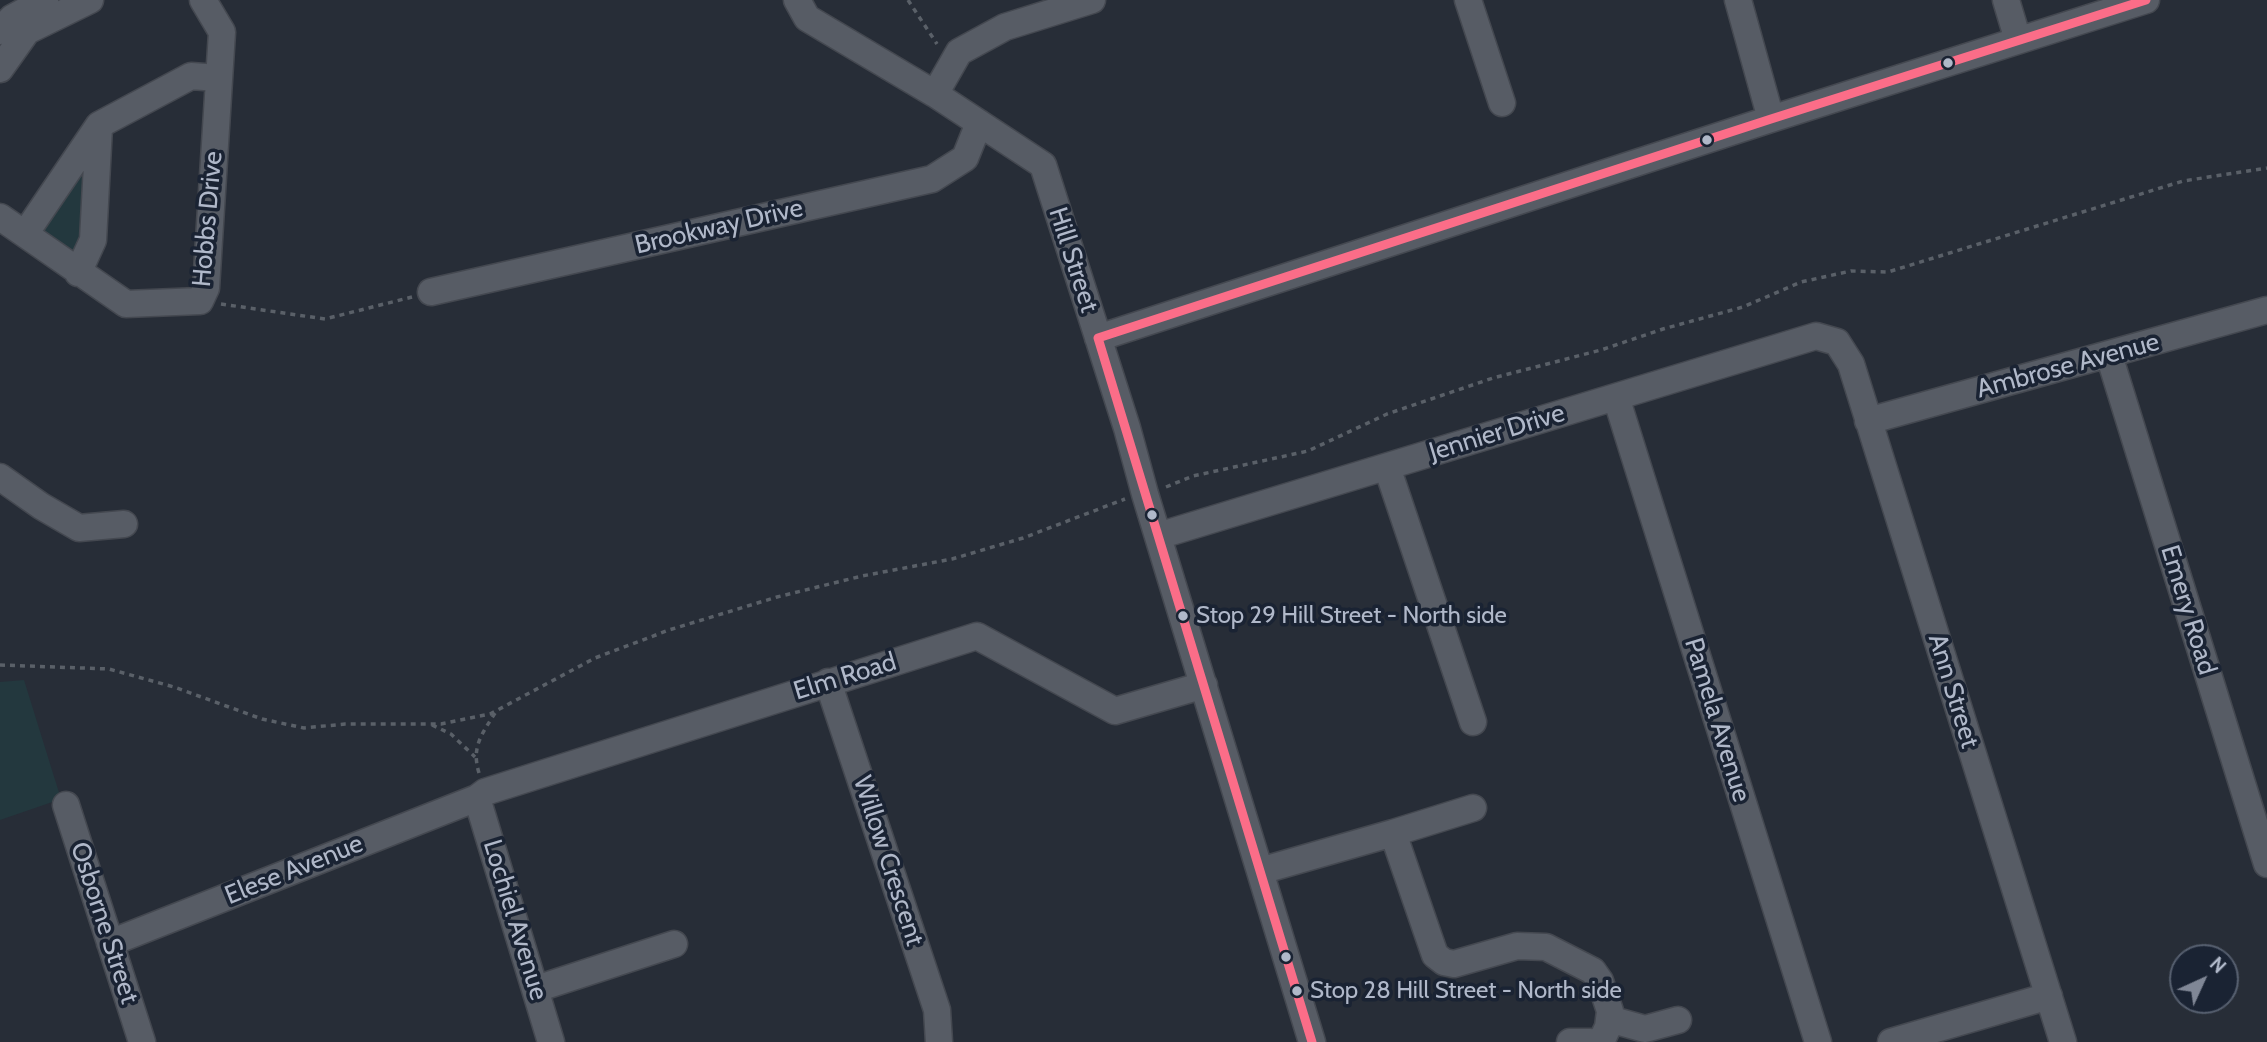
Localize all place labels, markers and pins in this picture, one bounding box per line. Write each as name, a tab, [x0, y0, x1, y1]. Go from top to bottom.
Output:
unlabelled marker	[1941, 56, 1955, 70]
unlabelled marker	[1700, 133, 1714, 147]
unlabelled marker	[1145, 508, 1159, 522]
place label: Stop 29 Hill Street - North side	[1196, 602, 1507, 630]
marker: Stop 29 Hill Street - North side	[1176, 609, 1190, 623]
unlabelled marker	[1279, 950, 1293, 964]
place label: Stop 28 Hill Street - North side	[1310, 977, 1622, 1005]
marker: Stop 28 Hill Street - North side	[1290, 984, 1304, 998]

